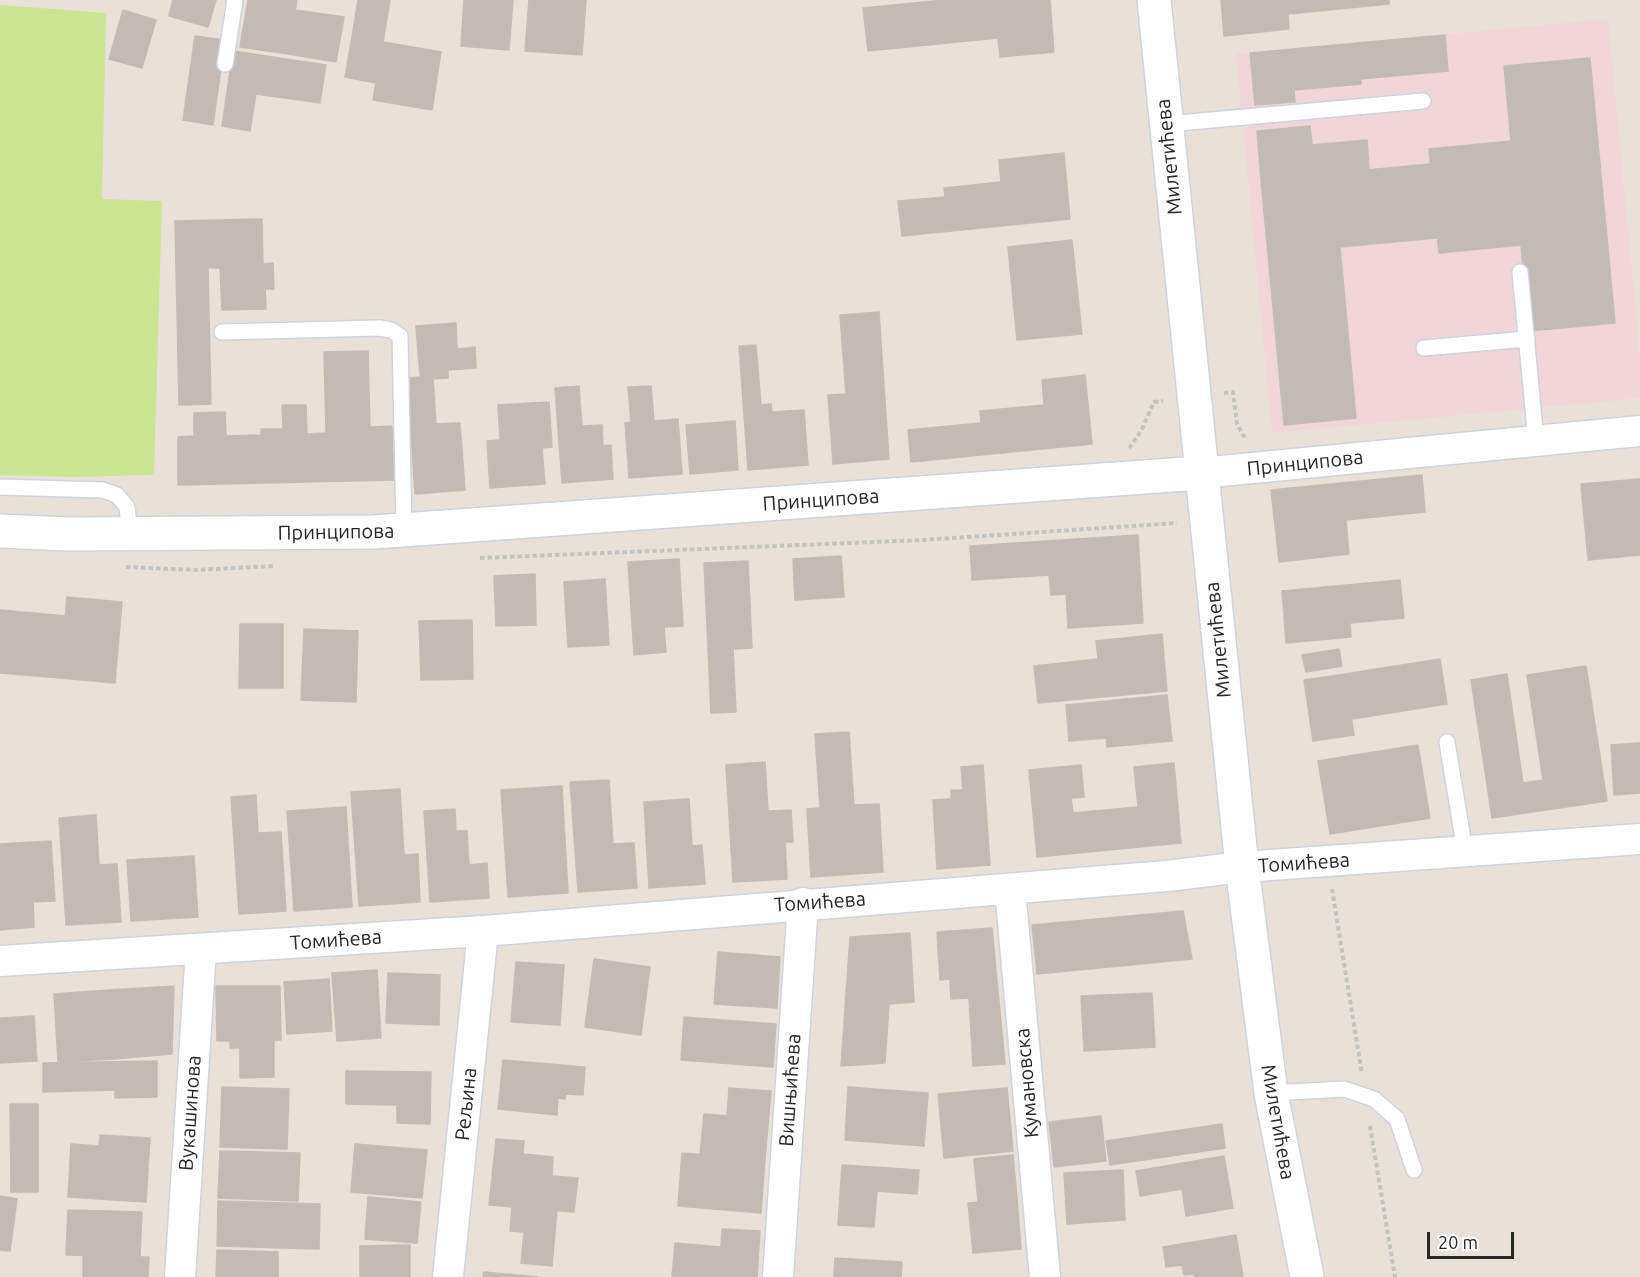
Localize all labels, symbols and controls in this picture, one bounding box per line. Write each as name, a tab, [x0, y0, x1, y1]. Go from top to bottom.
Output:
street label: Милетићева	[1151, 98, 1187, 216]
street label: Принципова	[1246, 445, 1364, 481]
street label: Принципова	[762, 484, 880, 516]
street label: Принципова	[277, 519, 395, 545]
street label: Милетићева	[1200, 581, 1236, 699]
street label: Томићева	[1257, 848, 1351, 878]
street label: Томићева	[773, 887, 867, 917]
street label: Томићева	[289, 925, 383, 955]
street label: Кумановска	[1010, 1027, 1044, 1139]
street label: Вишњићева	[774, 1033, 806, 1147]
street label: Вукашинова	[174, 1054, 206, 1172]
street label: Милетићева	[1256, 1063, 1300, 1181]
street label: Рељина	[450, 1066, 482, 1142]
scale bar	[1430, 1220, 1517, 1258]
text: 20 m	[1438, 1232, 1478, 1252]

